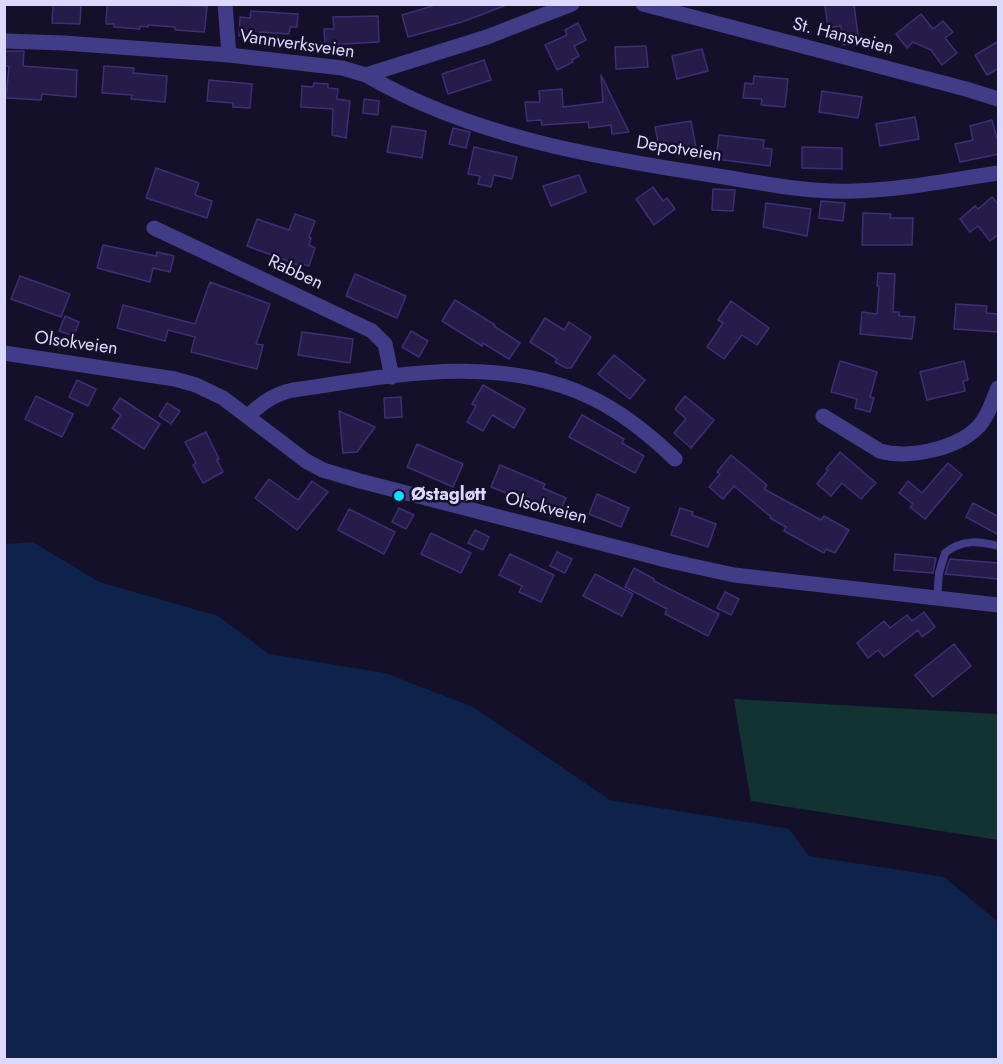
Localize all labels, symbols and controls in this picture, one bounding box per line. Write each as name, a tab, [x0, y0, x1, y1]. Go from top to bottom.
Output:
street label: St. Hansveien	[790, 14, 896, 60]
street label: Vannverksveien	[238, 26, 356, 64]
street label: Depotveien	[635, 133, 723, 167]
street label: Rabben	[264, 251, 326, 295]
street label: Olsokveien	[33, 327, 119, 361]
place label: Østagløtt	[411, 485, 486, 507]
street label: Olsokveien	[503, 488, 589, 530]
marker: Østagløtt	[392, 489, 406, 503]

